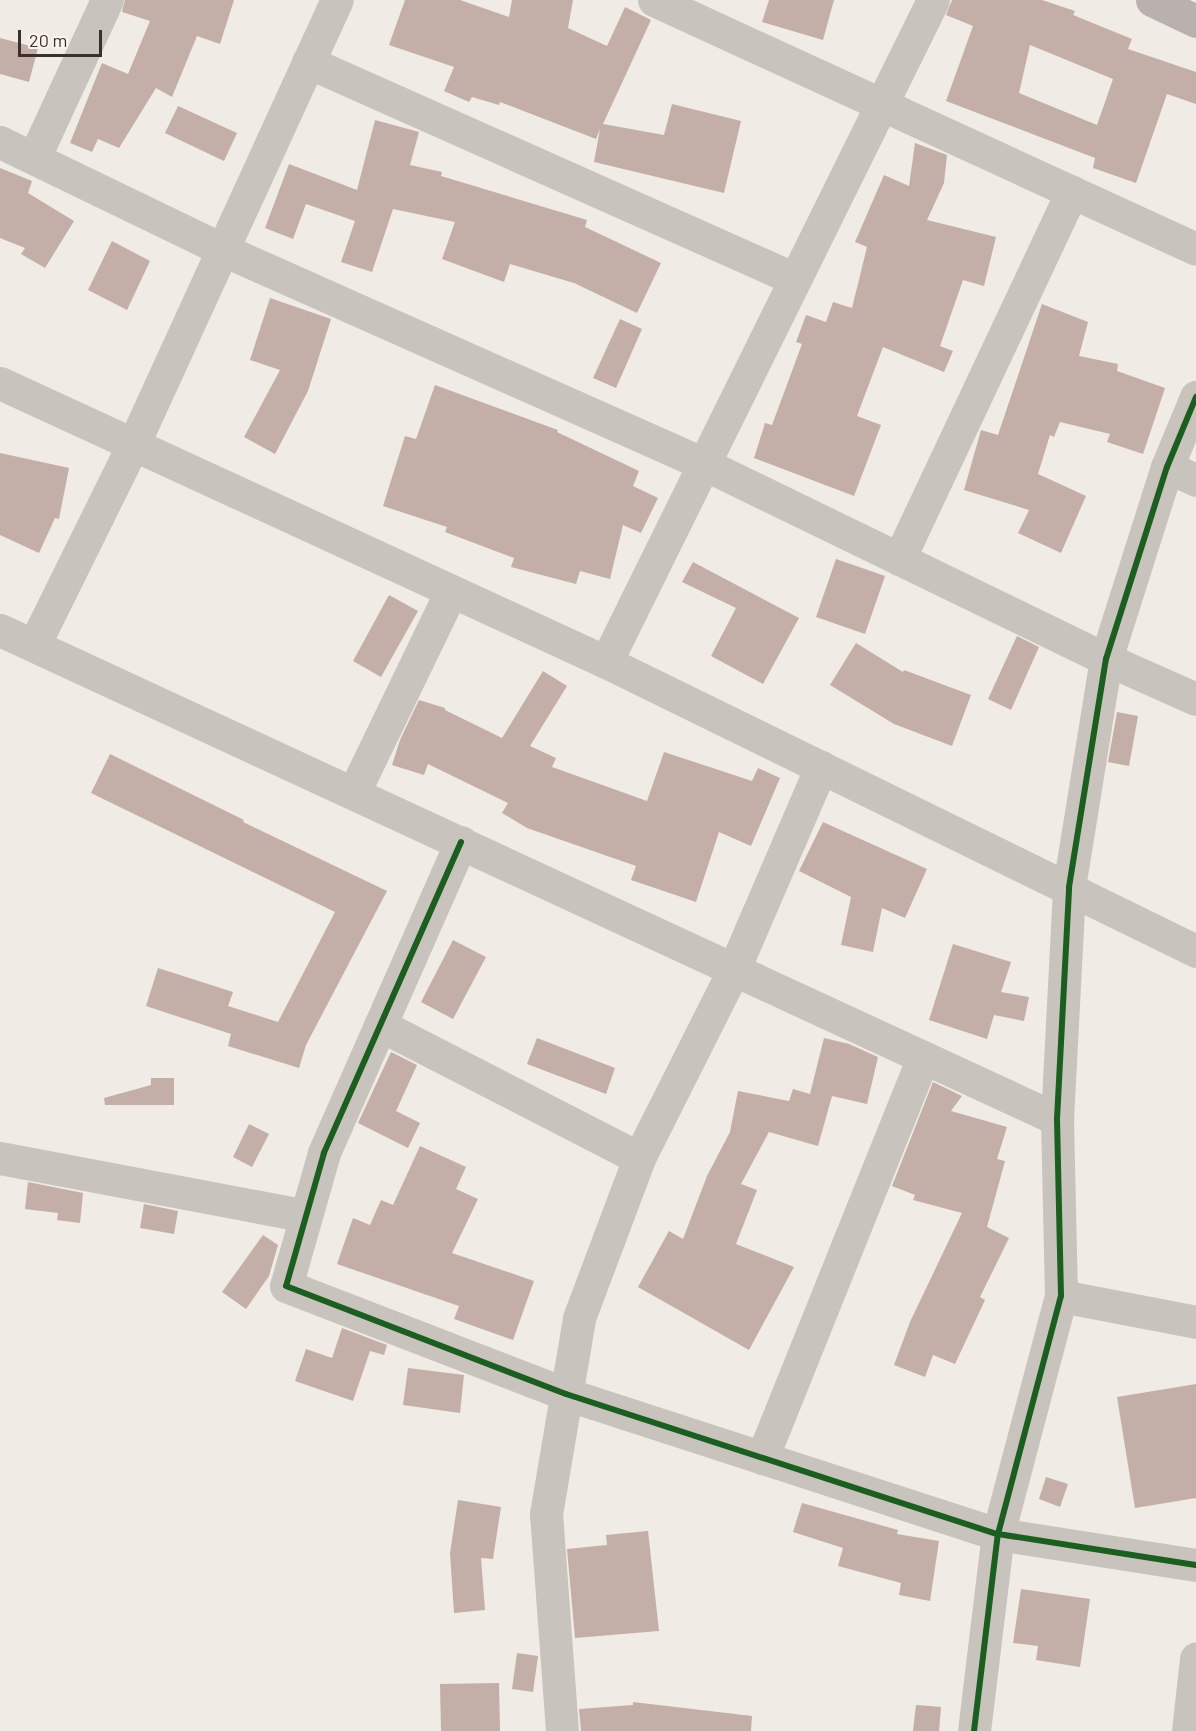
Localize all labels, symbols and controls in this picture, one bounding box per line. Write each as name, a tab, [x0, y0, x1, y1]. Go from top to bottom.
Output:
scale bar	[21, 18, 105, 56]
text: 20 m	[29, 29, 67, 51]

